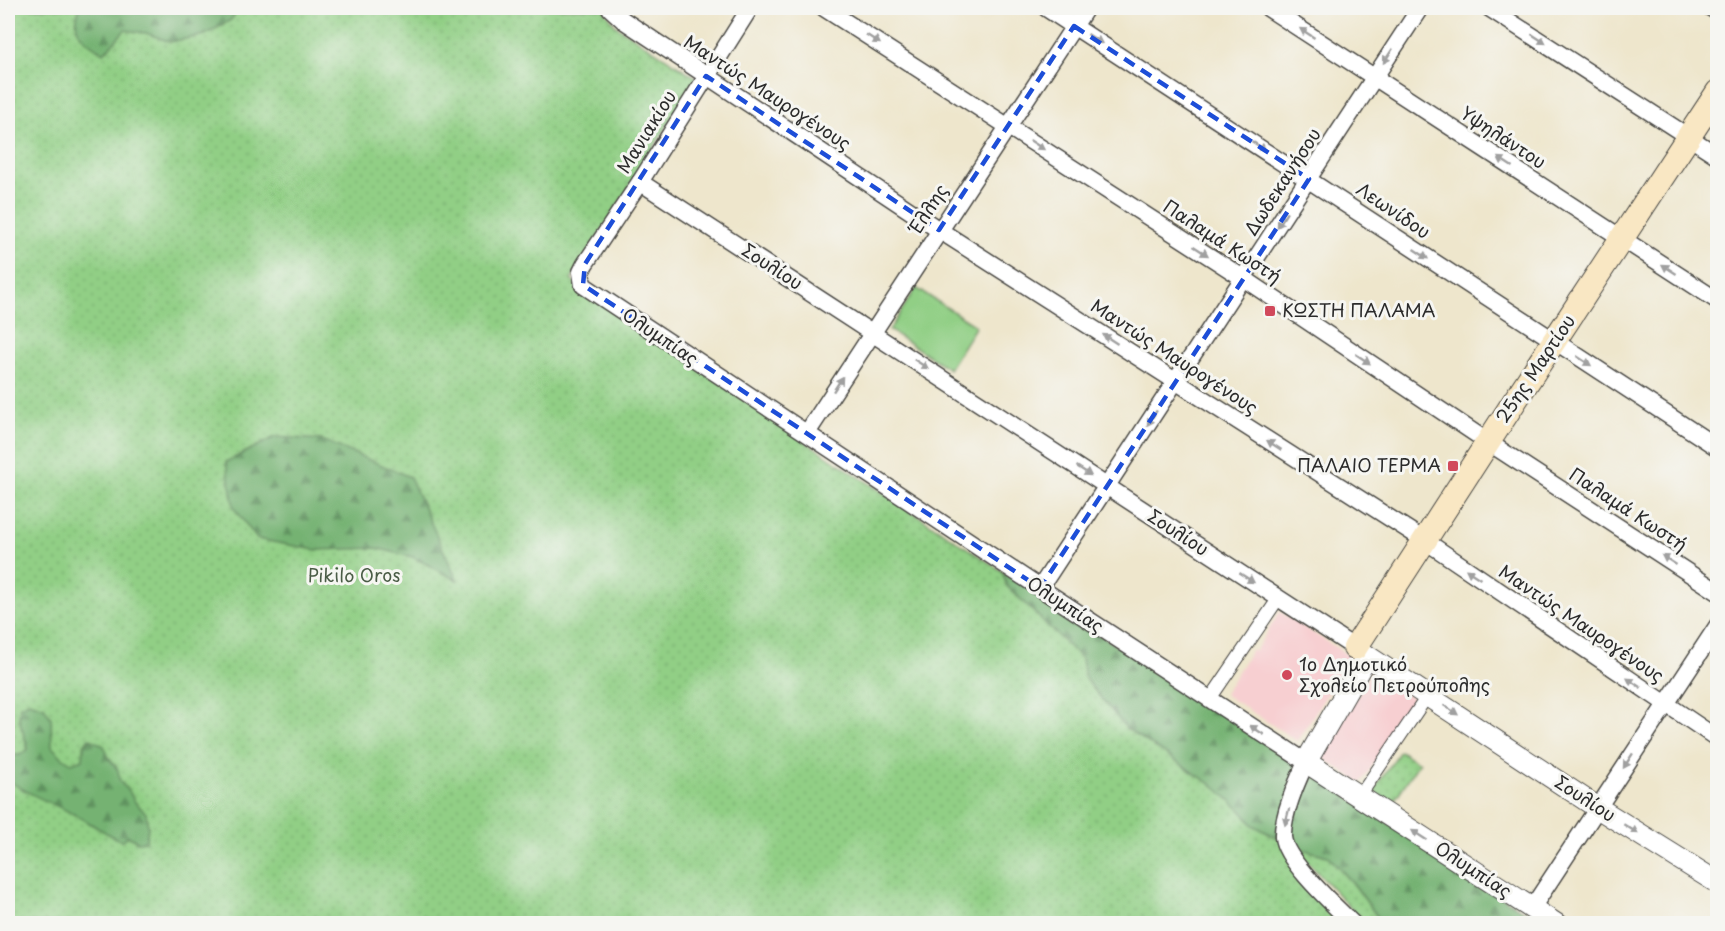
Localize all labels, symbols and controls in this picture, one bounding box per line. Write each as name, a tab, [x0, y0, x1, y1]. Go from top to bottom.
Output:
one-way arrow	[1299, 27, 1315, 39]
street label: Μαντώς Μαυρογένους	[679, 28, 857, 156]
one-way arrow	[865, 33, 881, 44]
one-way arrow	[1087, 34, 1104, 45]
one-way arrow	[1530, 34, 1547, 45]
one-way arrow	[1383, 48, 1394, 65]
street label: Μανιακίου	[609, 84, 682, 178]
street label: Υψηλάντου	[1456, 99, 1552, 175]
street label: Δωδεκανήσου	[1237, 122, 1327, 240]
one-way arrow	[1028, 139, 1044, 151]
one-way arrow	[1250, 140, 1266, 152]
one-way arrow	[1497, 157, 1513, 168]
street label: Λεωνίδου	[1351, 175, 1436, 244]
street label: Έλλης	[901, 178, 954, 240]
street label: Παλαμά Κωστή	[1159, 192, 1287, 289]
one-way arrow	[1277, 212, 1288, 228]
street label: Σουλίου	[737, 236, 809, 296]
one-way arrow	[1192, 245, 1209, 256]
one-way arrow	[1413, 248, 1429, 259]
one-way arrow	[1661, 263, 1677, 275]
street label: Μαντώς Μαυρογένους	[1086, 292, 1264, 420]
place label: ΚΩΣΤΗ ΠΑΛΑΜΑ	[1282, 296, 1436, 323]
street label: Ολυμπίας	[617, 300, 704, 371]
marker: ΚΩΣΤΗ ΠΑΛΑΜΑ	[1263, 304, 1277, 318]
street label: 25ης Μαρτίου	[1488, 309, 1581, 428]
one-way arrow	[1102, 334, 1118, 345]
one-way arrow	[1355, 353, 1371, 364]
one-way arrow	[1576, 356, 1592, 367]
one-way arrow	[912, 358, 928, 370]
one-way arrow	[833, 376, 844, 392]
one-way arrow	[1147, 410, 1158, 426]
one-way arrow	[1266, 439, 1282, 450]
place label: ΠΑΛΑΙΟ ΤΕΡΜΑ	[1297, 451, 1441, 478]
marker: ΠΑΛΑΙΟ ΤΕΡΜΑ	[1446, 459, 1460, 473]
street label: Παλαμά Κωστή	[1565, 460, 1693, 557]
one-way arrow	[1075, 466, 1092, 477]
street label: Σουλίου	[1143, 502, 1215, 562]
one-way arrow	[1660, 555, 1677, 566]
street label: Μαντώς Μαυρογένους	[1494, 557, 1670, 688]
park label: Pikilo Oros	[308, 561, 400, 588]
street label: Ολυμπίας	[1022, 569, 1109, 639]
one-way arrow	[1465, 569, 1481, 580]
one-way arrow	[1238, 573, 1255, 584]
place label: 1ο Δημοτικό Σχολείο Πετρούπολης	[1299, 650, 1490, 698]
marker: 1ο Δημοτικό Σχολείο Πετρούπολης	[1280, 668, 1294, 682]
one-way arrow	[1626, 678, 1642, 689]
one-way arrow	[1443, 705, 1459, 716]
one-way arrow	[1249, 724, 1265, 735]
one-way arrow	[1622, 753, 1634, 769]
street label: Σουλίου	[1550, 768, 1622, 828]
one-way arrow	[1281, 808, 1291, 826]
one-way arrow	[1623, 824, 1640, 835]
one-way arrow	[1411, 830, 1427, 841]
street label: Ολυμπίας	[1430, 834, 1517, 904]

